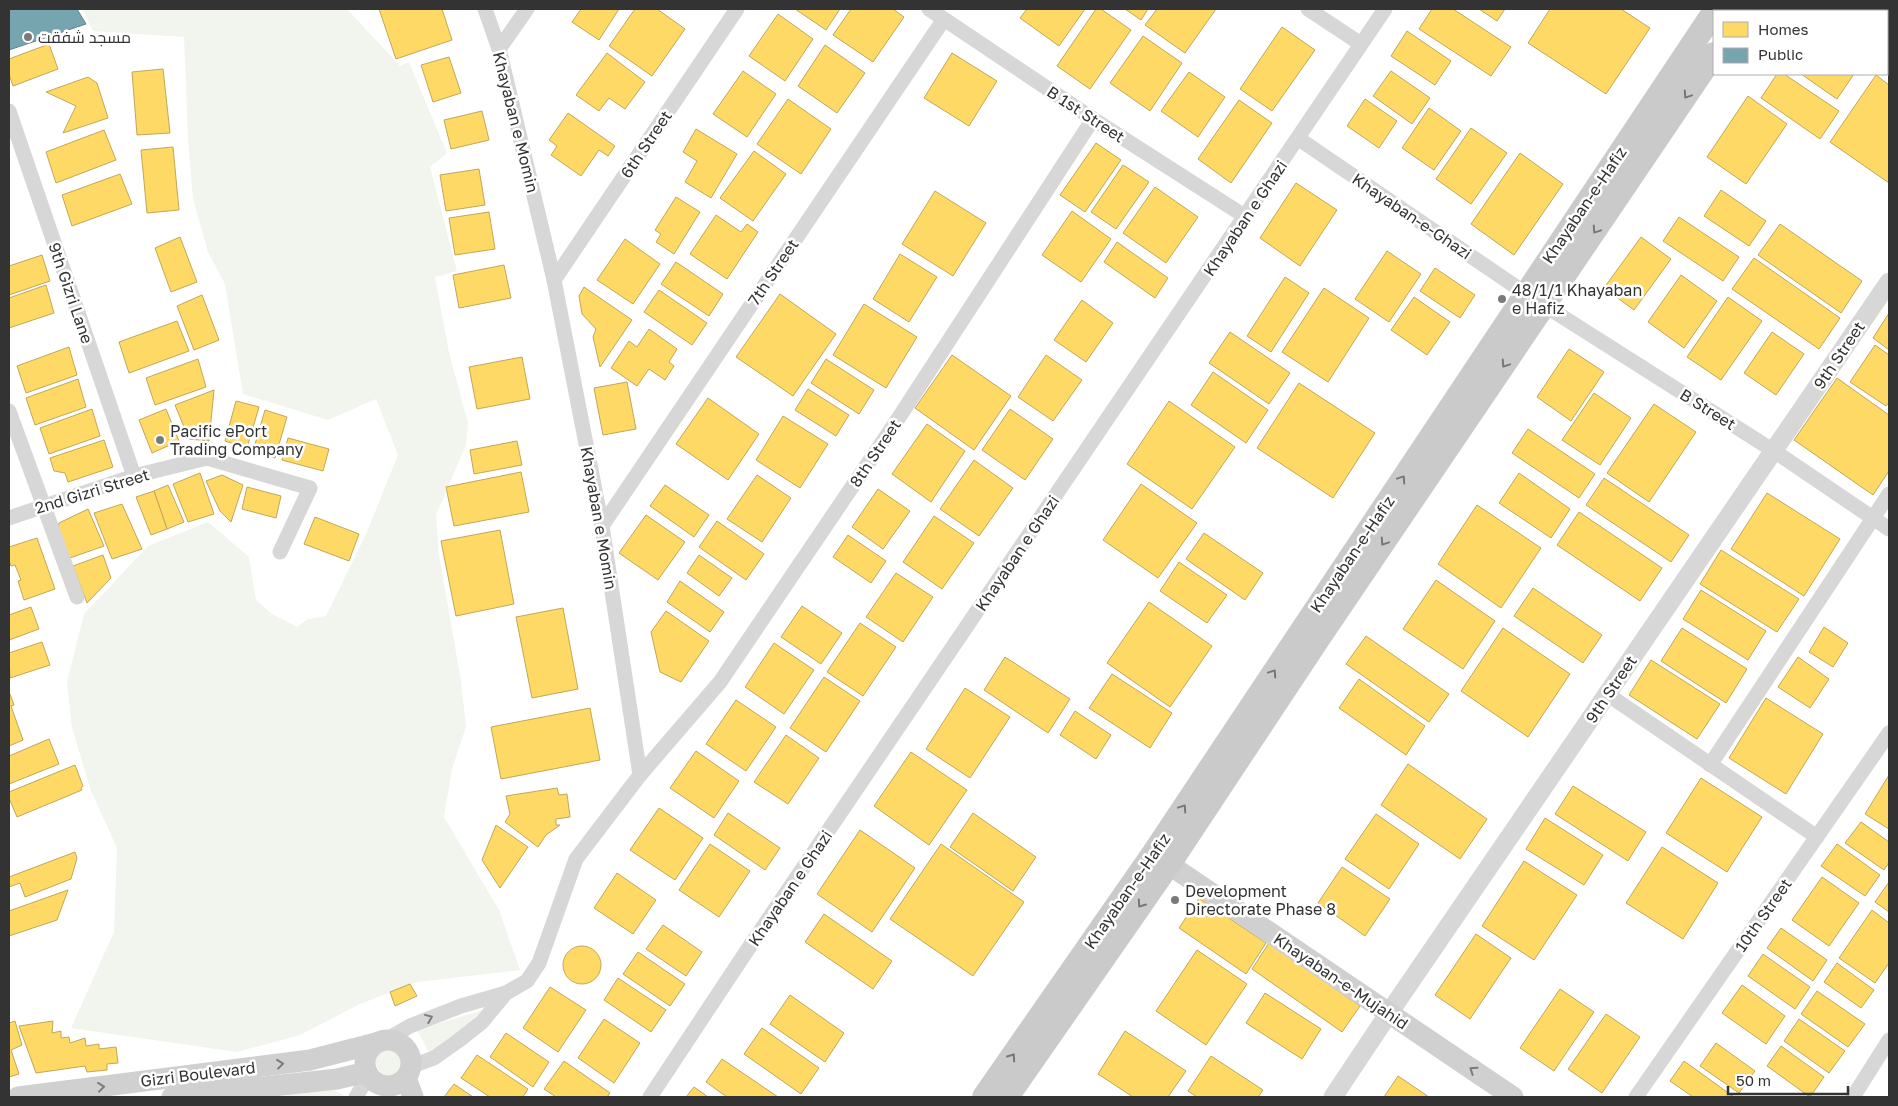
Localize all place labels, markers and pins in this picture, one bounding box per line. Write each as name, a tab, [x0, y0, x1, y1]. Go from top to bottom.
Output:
place label: مسجد شفقت	[38, 27, 131, 47]
marker: مسجد شفقت	[22, 31, 34, 43]
place label: 48/1/1 Khayaban e Hafiz	[1512, 280, 1642, 318]
marker: 48/1/1 Khayaban e Hafiz	[1496, 293, 1508, 305]
place label: Pacific ePort Trading Company	[170, 421, 303, 459]
marker: Pacific ePort Trading Company	[154, 434, 166, 446]
place label: Development Directorate Phase 8	[1185, 881, 1336, 919]
marker: Development Directorate Phase 8	[1169, 894, 1181, 906]

